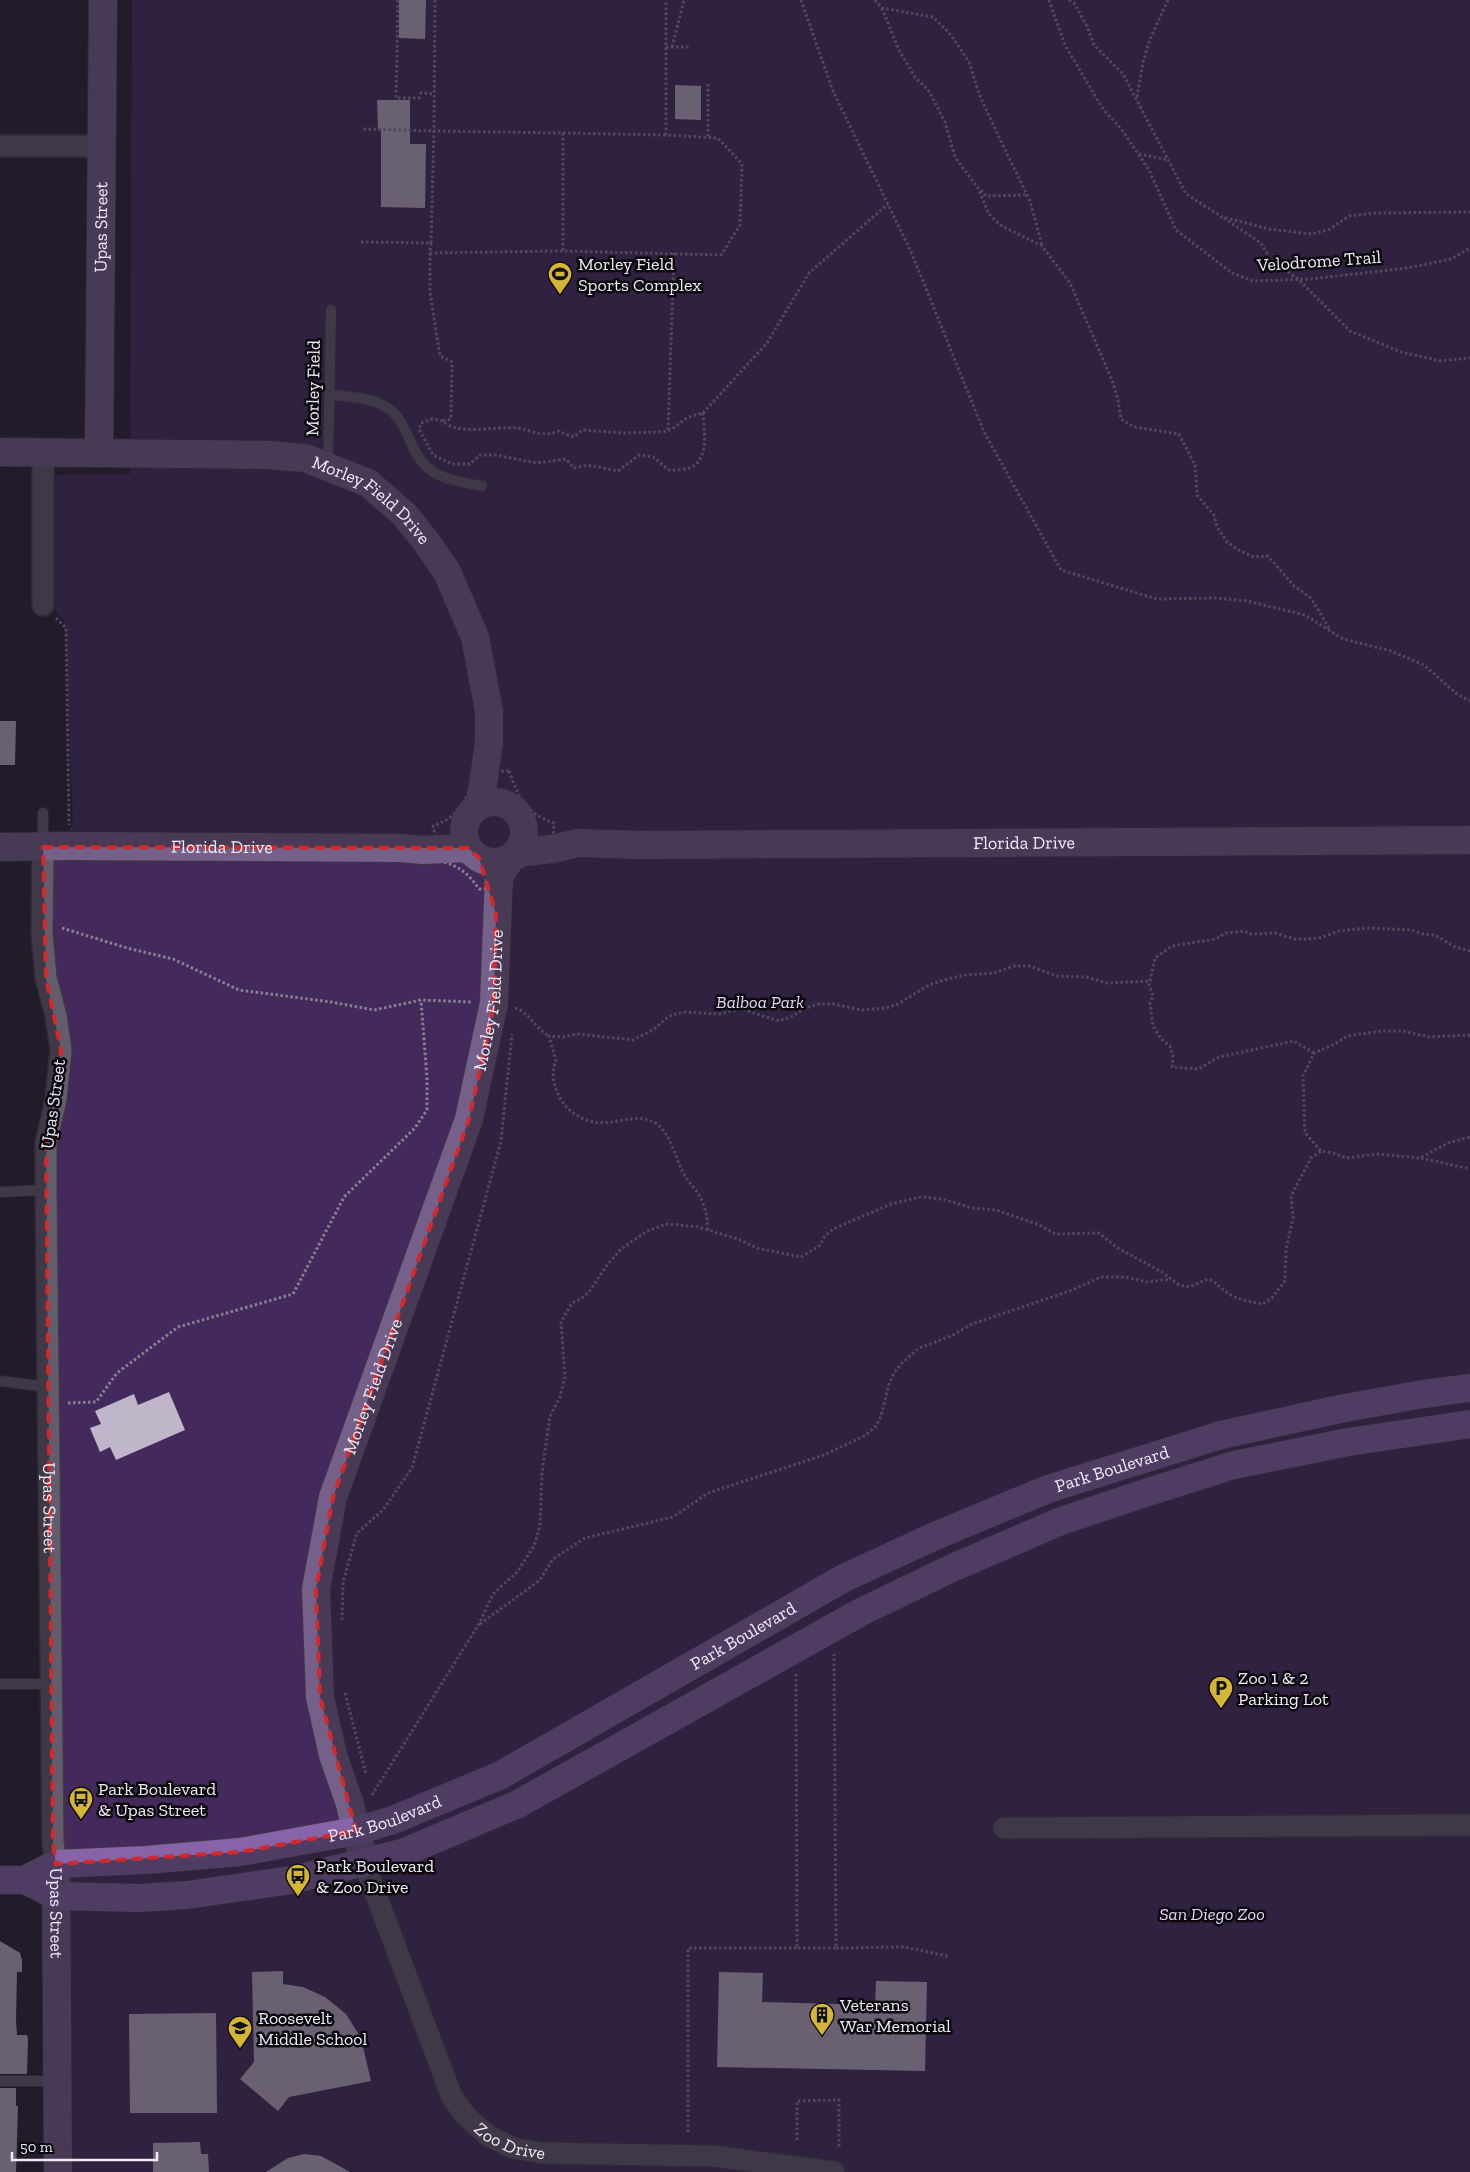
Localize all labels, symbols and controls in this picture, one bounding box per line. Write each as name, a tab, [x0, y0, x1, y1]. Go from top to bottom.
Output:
street label: Upas Street	[90, 181, 112, 272]
street label: Velodrome Trail	[1255, 246, 1382, 276]
place label: Morley Field Sports Complex	[578, 253, 702, 296]
sports icon: Morley Field Sports Complex	[547, 261, 573, 295]
street label: Morley Field	[301, 340, 325, 436]
street label: Morley Field Drive	[309, 451, 435, 549]
street label: Florida Drive	[973, 831, 1075, 854]
street label: Florida Drive	[171, 836, 273, 858]
street label: Morley Field Drive	[469, 929, 508, 1073]
park label: Balboa Park	[716, 991, 804, 1013]
street label: Upas Street	[36, 1057, 70, 1150]
street label: Morley Field Drive	[338, 1316, 407, 1457]
street label: Park Boulevard	[1052, 1441, 1172, 1497]
street label: Upas Street	[38, 1462, 61, 1554]
street label: Park Boulevard	[686, 1597, 800, 1675]
place label: Zoo 1 & 2 Parking Lot	[1238, 1667, 1329, 1710]
parking icon: Zoo 1 & 2 Parking Lot	[1208, 1675, 1234, 1709]
place label: Park Boulevard & Upas Street	[98, 1778, 216, 1821]
bus stop icon: Park Boulevard & Upas Street	[68, 1786, 94, 1820]
street label: Park Boulevard	[326, 1790, 445, 1847]
place label: Park Boulevard & Zoo Drive	[316, 1855, 434, 1898]
bus stop icon: Park Boulevard & Zoo Drive	[285, 1863, 311, 1897]
street label: Upas Street	[45, 1868, 68, 1959]
park label: San Diego Zoo	[1159, 1903, 1265, 1925]
place label: Veterans War Memorial	[839, 1994, 951, 2037]
building icon: Veterans War Memorial	[809, 2002, 835, 2036]
place label: Roosevelt Middle School	[258, 2007, 367, 2050]
school or university icon: Roosevelt Middle School	[227, 2015, 253, 2049]
street label: Zoo Drive	[470, 2118, 547, 2164]
scale bar	[12, 2130, 158, 2162]
text: 50 m	[20, 2138, 53, 2156]

